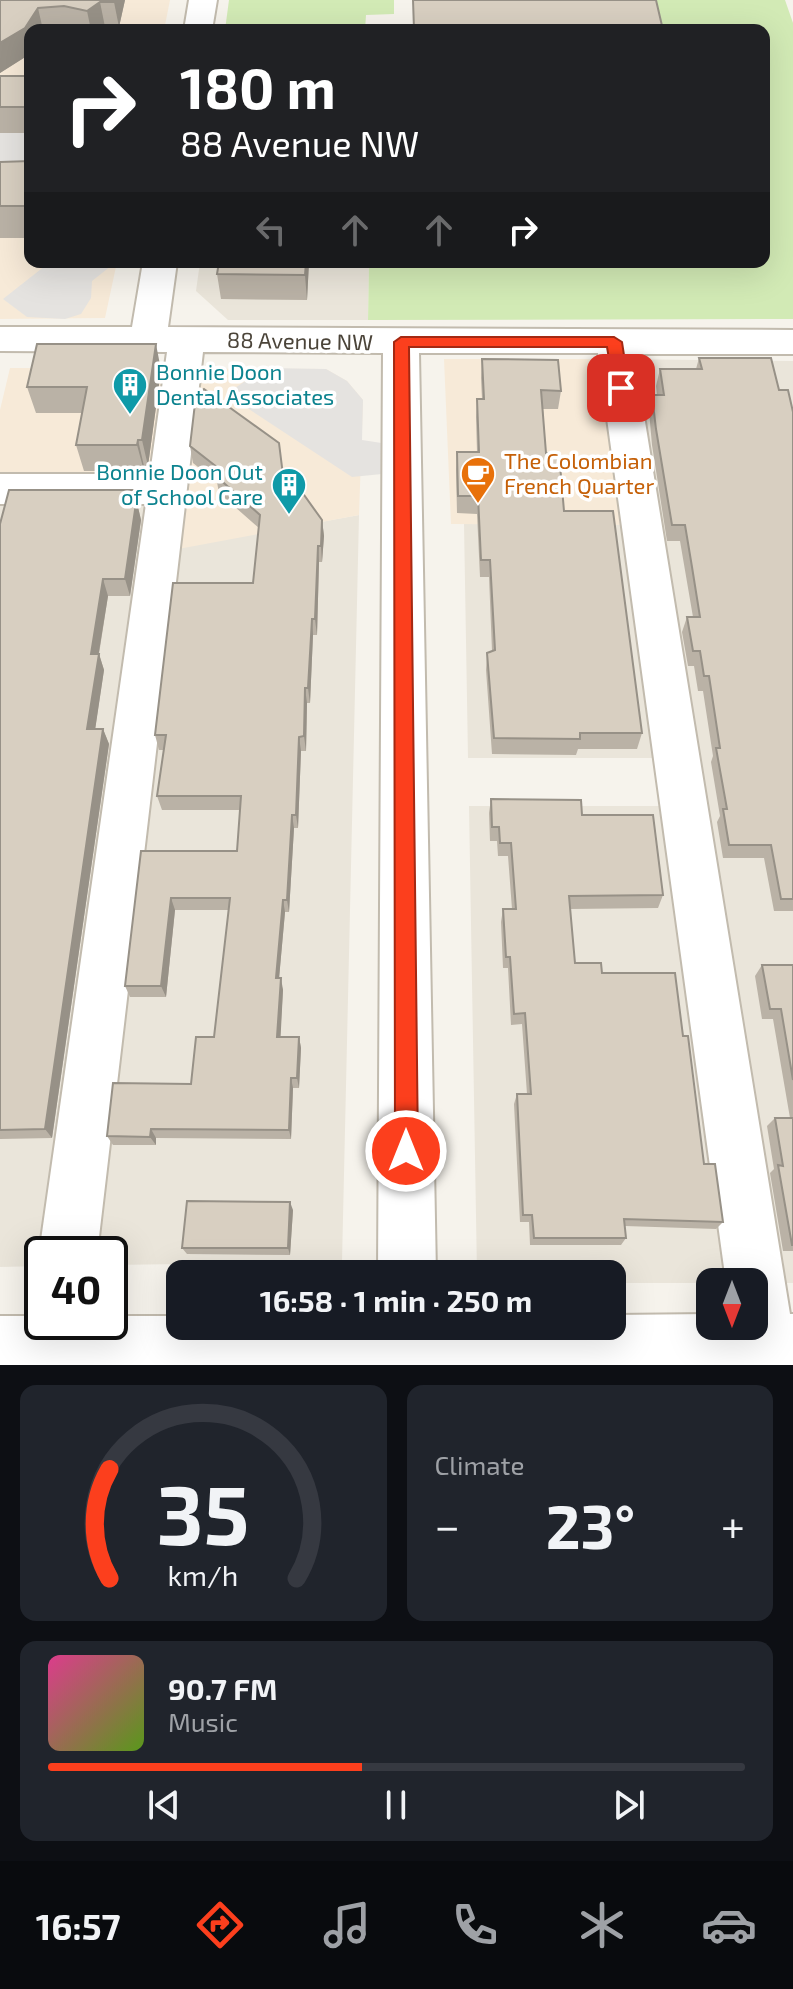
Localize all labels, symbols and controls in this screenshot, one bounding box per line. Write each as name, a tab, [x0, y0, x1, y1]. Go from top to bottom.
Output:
text: 180 m	[180, 53, 336, 120]
icon: right	[48, 56, 152, 160]
text: 88 Avenue NW	[180, 121, 419, 164]
icon: left	[249, 208, 293, 252]
icon: ahead	[333, 208, 377, 252]
icon: ahead	[417, 208, 461, 252]
icon: right	[501, 208, 545, 252]
street label: 88 Avenue NW	[227, 326, 373, 354]
pin	[587, 354, 655, 422]
place label: Bonnie Doon Dental Associates	[156, 358, 334, 409]
building icon: Bonnie Doon Dental Associates	[111, 366, 149, 416]
icon: arrive	[599, 366, 643, 410]
place label: The Colombian French Quarter	[504, 447, 654, 499]
cafe icon: The Colombian French Quarter	[459, 455, 497, 505]
place label: Bonnie Doon Out of School Care	[96, 458, 263, 509]
building icon: Bonnie Doon Out of School Care	[270, 466, 308, 516]
position arrow	[364, 1109, 448, 1193]
speed limit sign: 40	[24, 1236, 128, 1340]
north arrow	[696, 1268, 768, 1340]
map controls	[696, 1268, 768, 1340]
text: 16:58 · 1 min · 250 m	[260, 1282, 532, 1318]
text: Climate	[435, 1449, 524, 1480]
text: 35	[157, 1462, 250, 1562]
text: 23°	[546, 1489, 635, 1561]
text: −	[435, 1498, 460, 1551]
text: +	[721, 1498, 745, 1551]
text: km/h	[168, 1557, 239, 1592]
text: 90.7 FM	[168, 1670, 277, 1706]
text: Music	[168, 1706, 238, 1737]
icon: previous	[142, 1783, 186, 1827]
icon: pause	[374, 1783, 418, 1827]
icon: next	[607, 1783, 651, 1827]
icon: directions	[192, 1897, 248, 1953]
icon: music	[319, 1897, 375, 1953]
icon: phone	[447, 1897, 503, 1953]
icon: climate	[574, 1897, 630, 1953]
icon: car	[701, 1897, 757, 1953]
text: 16:57	[36, 1904, 121, 1947]

